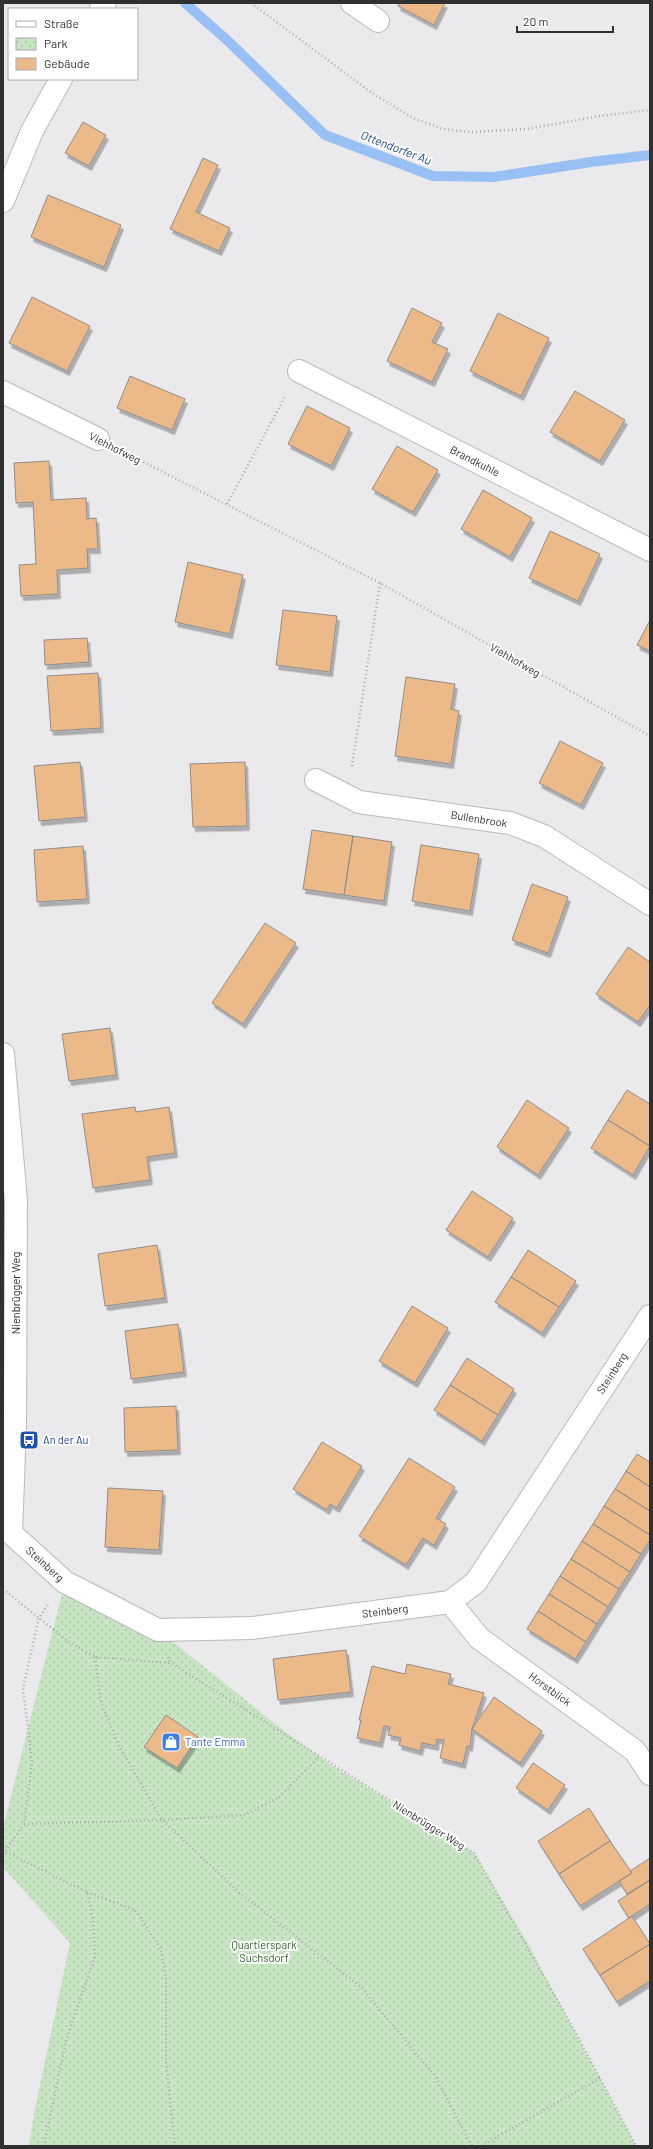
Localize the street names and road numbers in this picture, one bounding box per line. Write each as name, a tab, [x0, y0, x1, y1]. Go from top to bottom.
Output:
street label: Viehhofweg	[87, 429, 143, 466]
street label: Brandkuhle	[448, 442, 502, 479]
street label: Viehhofweg	[488, 640, 543, 679]
street label: Bullenbrook	[450, 808, 509, 829]
street label: Nienbrügger Weg	[9, 1252, 22, 1334]
street label: Steinberg	[593, 1350, 630, 1396]
street label: Steinberg	[24, 1543, 67, 1584]
street label: Steinberg	[361, 1601, 409, 1620]
street label: Horstblick	[527, 1669, 574, 1709]
street label: Nienbrügger Weg	[391, 1797, 468, 1852]

